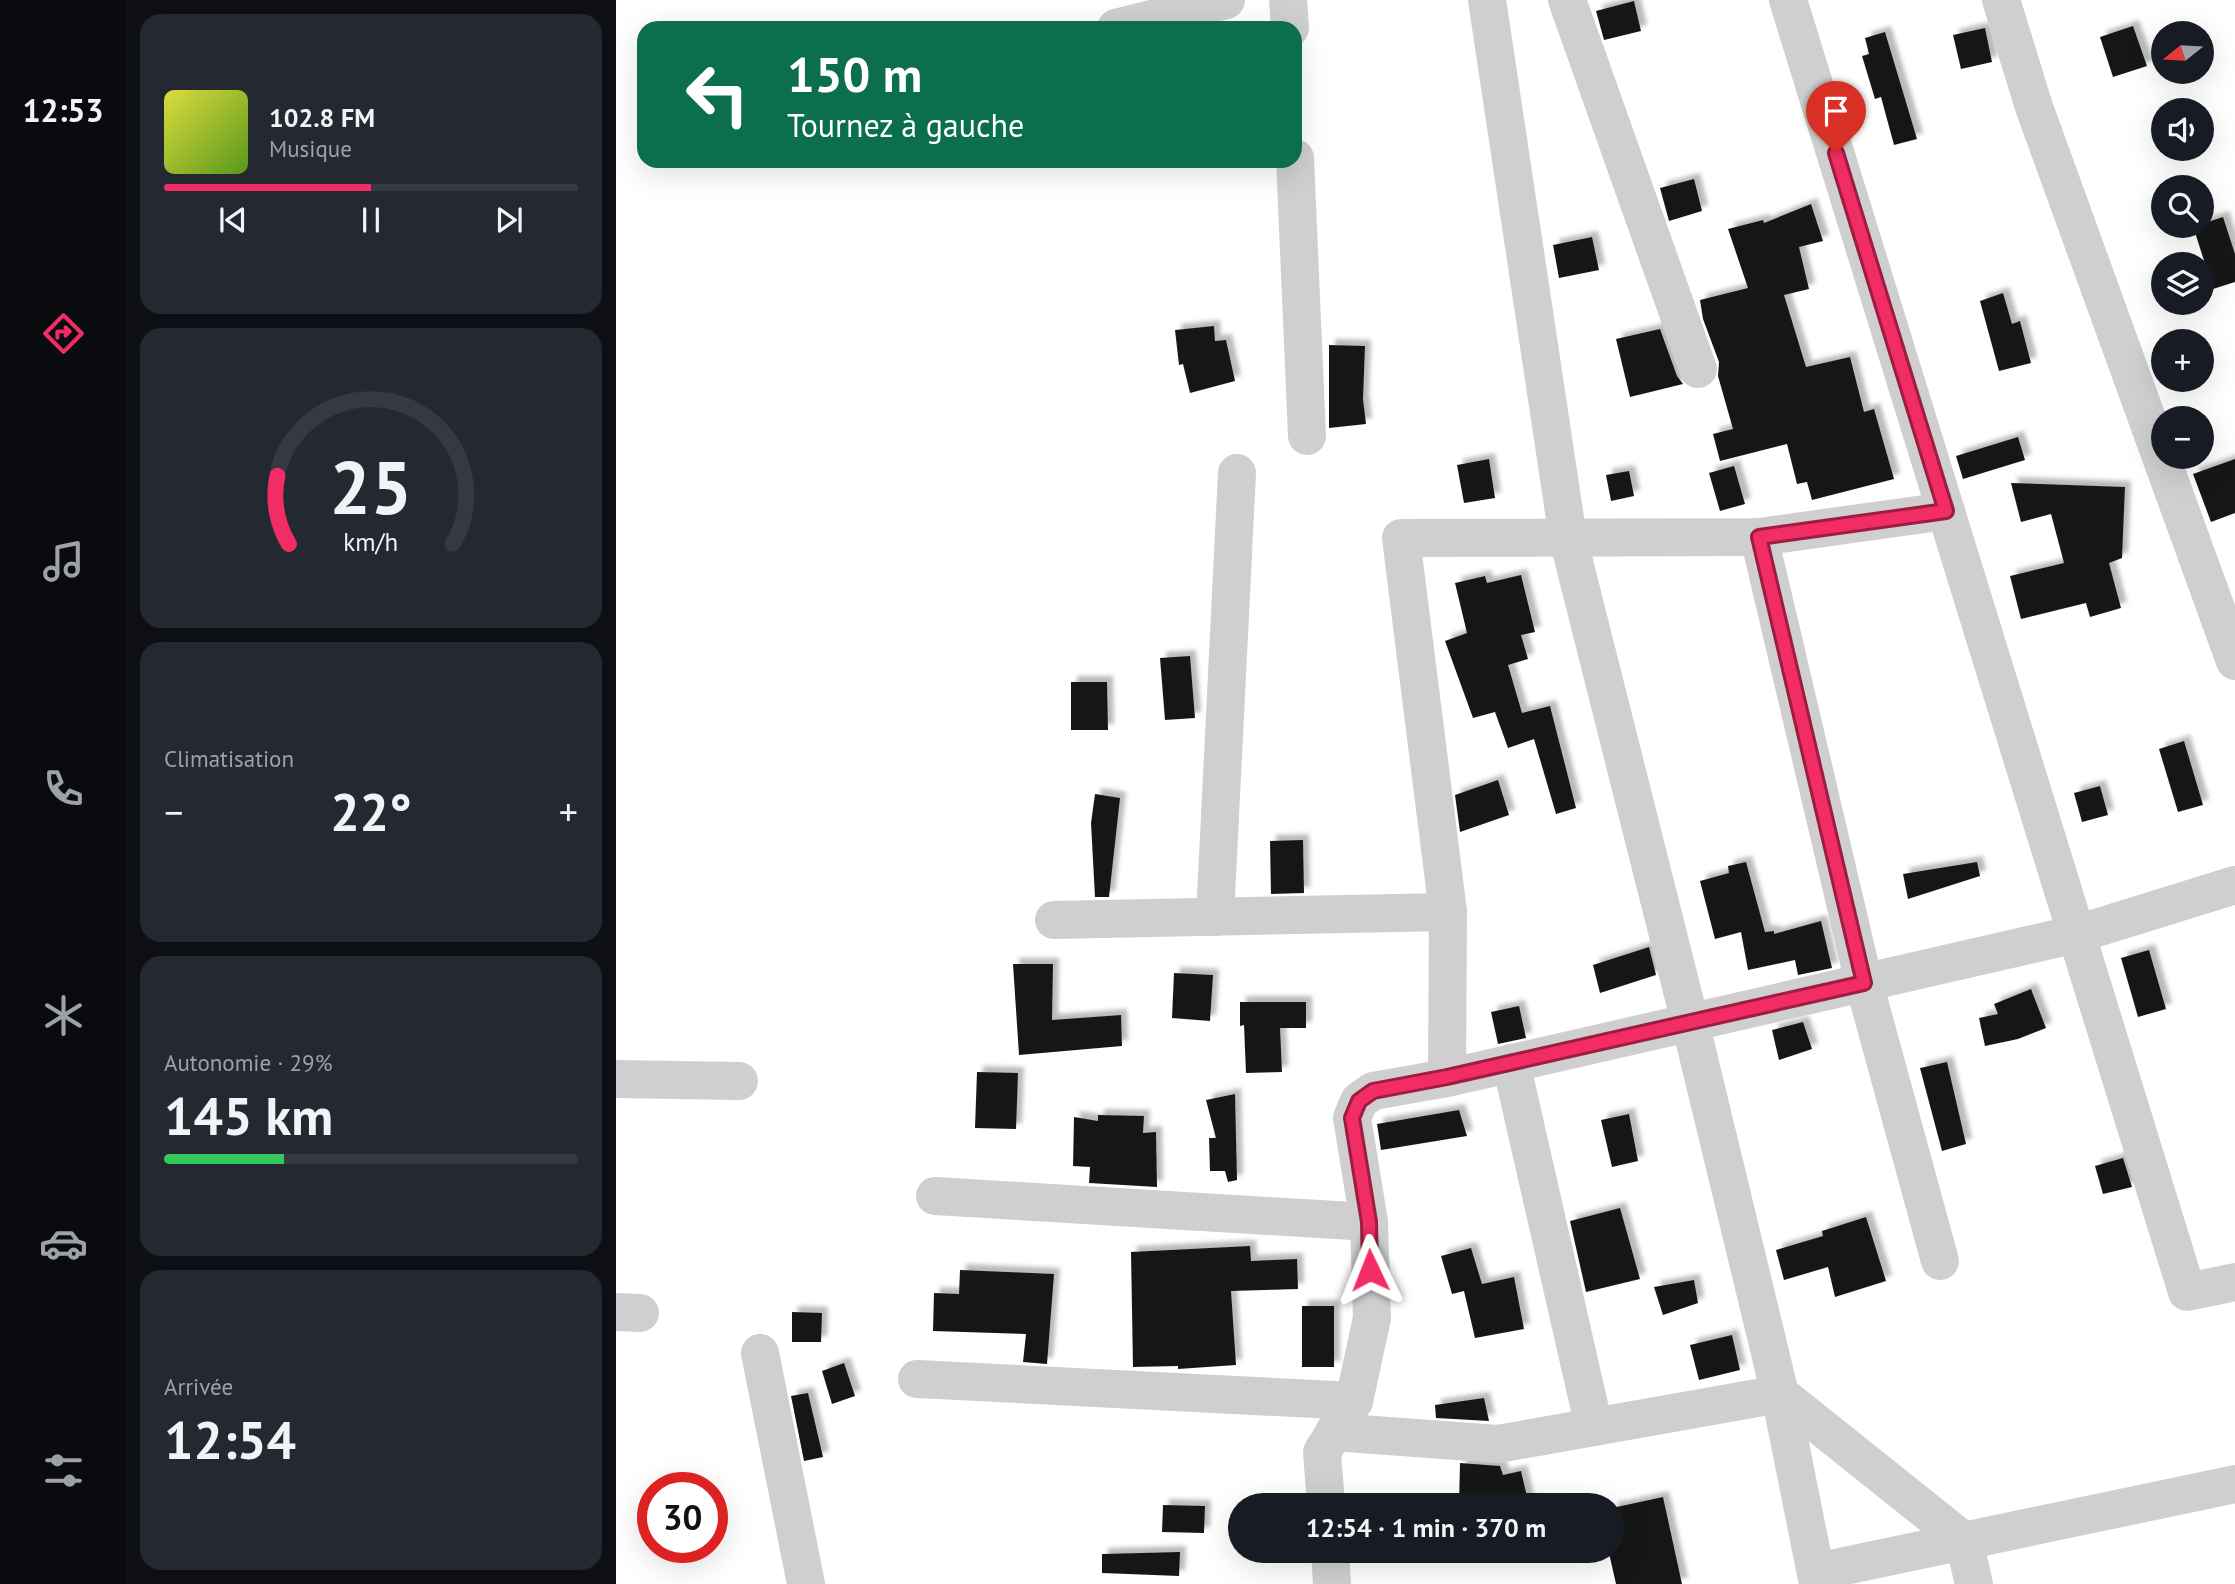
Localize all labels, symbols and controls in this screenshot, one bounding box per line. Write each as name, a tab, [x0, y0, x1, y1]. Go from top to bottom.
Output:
north arrow	[2151, 21, 2214, 84]
map controls	[2151, 21, 2214, 469]
text: 150 m	[787, 42, 922, 106]
icon: left	[672, 49, 763, 140]
pin	[1806, 81, 1866, 153]
text: 12:53	[22, 89, 104, 131]
icon: arrive	[1817, 92, 1855, 130]
button: sound	[2151, 98, 2214, 161]
text: 102.8 FM	[269, 101, 375, 134]
text: Tournez à gauche	[787, 104, 1024, 146]
text: Musique	[269, 134, 352, 163]
button: search	[2151, 175, 2214, 238]
icon: previous	[214, 201, 252, 239]
icon: pause	[352, 201, 390, 239]
icon: next	[490, 201, 528, 239]
button: layers	[2151, 252, 2214, 315]
icon: directions	[39, 309, 88, 358]
button: +	[2151, 329, 2214, 392]
button: −	[2151, 406, 2214, 469]
text: 25	[330, 440, 412, 534]
text: km/h	[344, 526, 398, 558]
icon: music	[39, 537, 88, 586]
text: Climatisation	[164, 744, 294, 773]
icon: phone	[39, 764, 88, 813]
text: 22°	[330, 778, 412, 845]
text: −	[164, 787, 183, 836]
text: +	[559, 787, 578, 836]
icon: climate	[39, 991, 88, 1040]
text: Autonomie · 29%	[164, 1048, 332, 1077]
text: 145 km	[164, 1082, 333, 1149]
icon: car	[39, 1219, 88, 1268]
position arrow	[1333, 1233, 1407, 1307]
text: Arrivée	[164, 1372, 233, 1401]
text: 12:54	[164, 1406, 296, 1473]
icon: filters	[39, 1446, 88, 1495]
speed limit sign: 30	[637, 1472, 728, 1563]
text: 12:54 · 1 min · 370 m	[1306, 1511, 1546, 1544]

